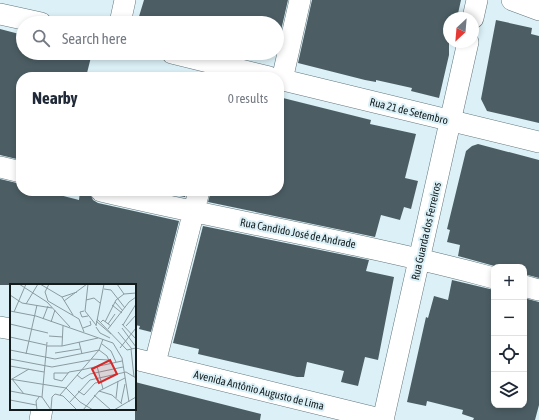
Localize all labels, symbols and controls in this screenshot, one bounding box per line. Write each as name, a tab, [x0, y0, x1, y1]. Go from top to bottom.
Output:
north arrow	[443, 12, 479, 48]
search box	[16, 16, 284, 60]
icon: search	[30, 27, 52, 49]
text: Search here	[62, 30, 127, 47]
text: Nearby	[32, 88, 78, 108]
text: 0 results	[228, 91, 268, 106]
street label: Rua 21 de Setembro	[369, 95, 449, 127]
street label: Rua Guarda dos Ferreiros	[409, 181, 443, 281]
street label: Rua Candido José de Andrade	[239, 216, 357, 250]
map controls	[491, 264, 527, 408]
button: +	[491, 264, 527, 300]
inset map	[10, 284, 136, 410]
button: −	[491, 300, 527, 336]
button: locate	[491, 336, 527, 372]
street label: Avenida Antônio Augusto de Lima	[193, 368, 325, 412]
button: layers	[491, 372, 527, 408]

